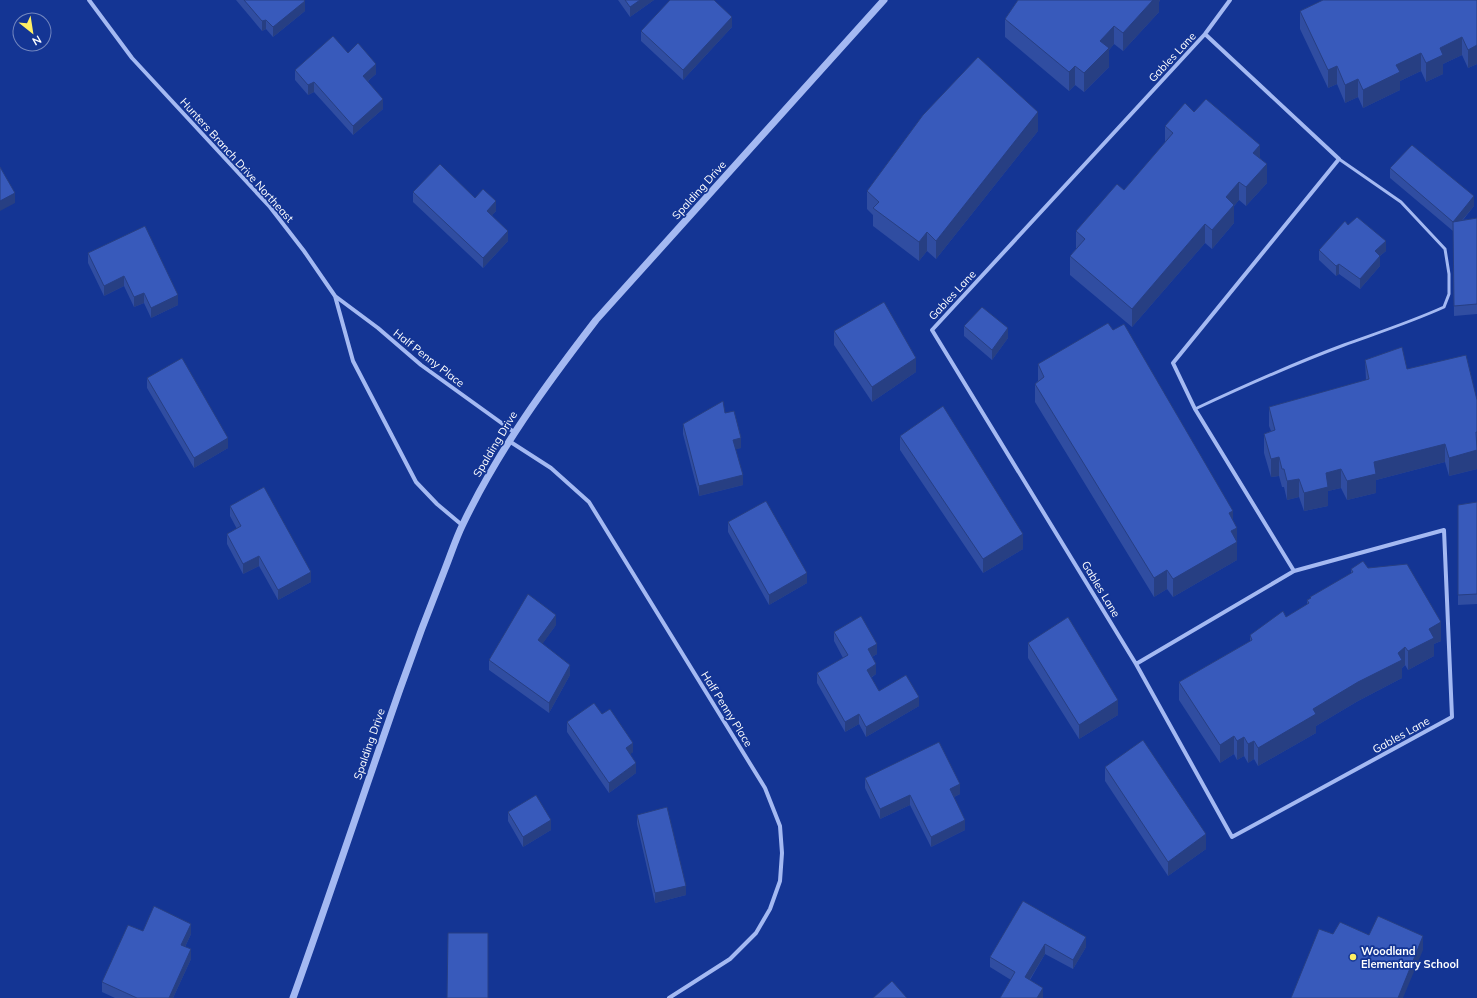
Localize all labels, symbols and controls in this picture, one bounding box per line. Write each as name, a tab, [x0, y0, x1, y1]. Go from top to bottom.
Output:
north arrow	[12, 12, 52, 52]
street label: Gables Lane	[1145, 29, 1199, 85]
text: N	[30, 33, 44, 49]
street label: Hunters Branch Drive Northeast	[177, 95, 297, 225]
street label: Spalding Drive	[669, 158, 729, 222]
street label: Gables Lane	[925, 267, 979, 323]
street label: Half Penny Place	[391, 326, 467, 390]
street label: Spalding Drive	[470, 408, 520, 480]
street label: Gables Lane	[1079, 558, 1123, 620]
street label: Half Penny Place	[698, 669, 756, 749]
street label: Spalding Drive	[350, 707, 388, 781]
street label: Gables Lane	[1370, 714, 1432, 756]
place label: Woodland Elementary School	[1361, 944, 1459, 971]
marker: Woodland Elementary School	[1348, 952, 1358, 962]

